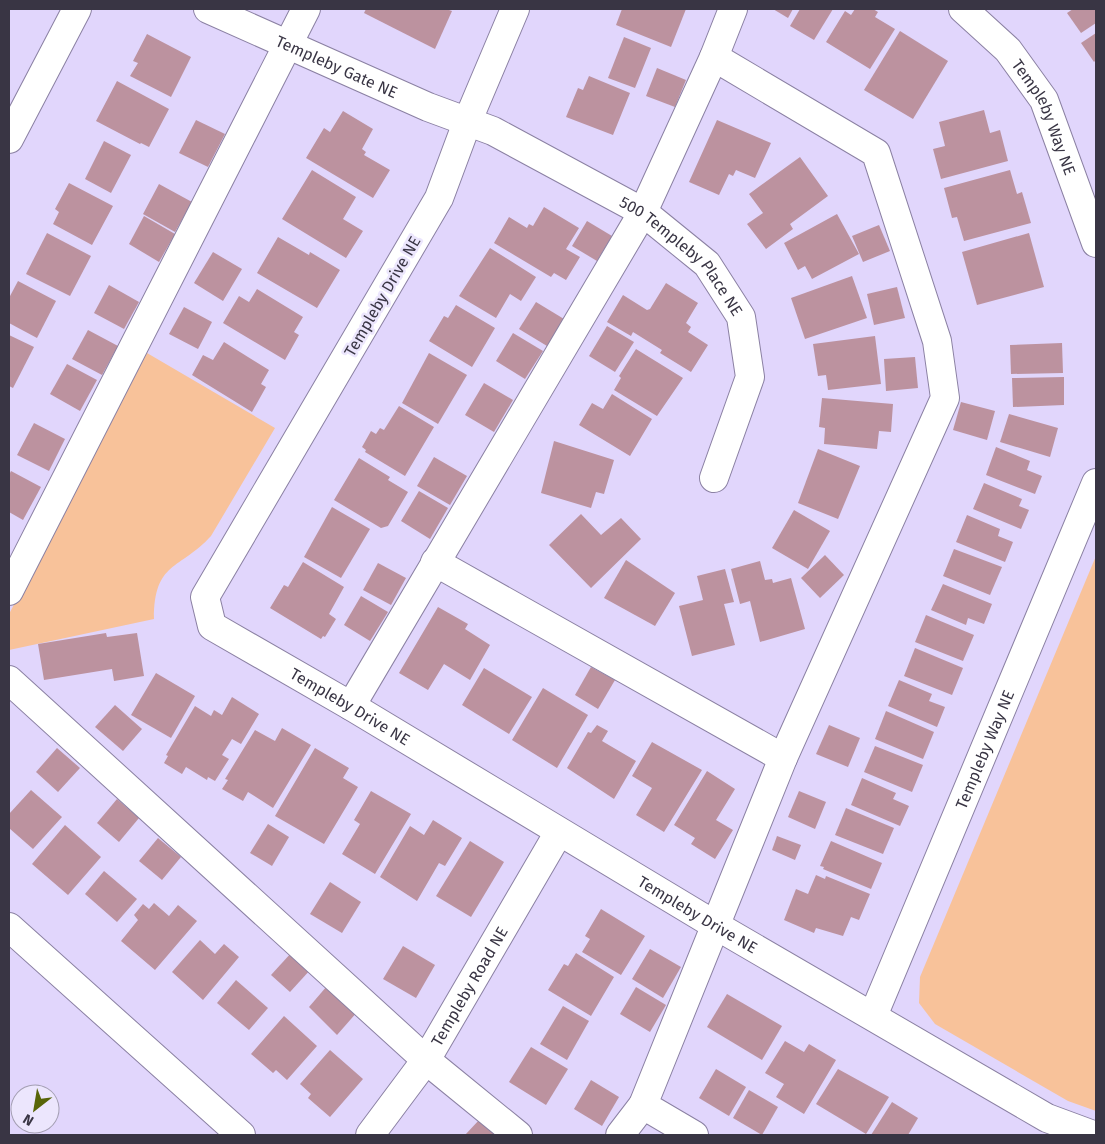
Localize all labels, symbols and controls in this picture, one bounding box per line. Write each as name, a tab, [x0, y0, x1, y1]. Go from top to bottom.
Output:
street label: Templeby Gate NE	[273, 31, 400, 102]
street label: Templeby Way NE	[1008, 56, 1079, 178]
street label: 500 Templeby Place NE	[616, 192, 747, 319]
street label: Templeby Drive NE	[340, 233, 425, 360]
street label: Templeby Drive NE	[287, 664, 413, 749]
street label: Templeby Way NE	[952, 687, 1018, 812]
street label: Templeby Drive NE	[634, 872, 761, 958]
street label: Templeby Road NE	[427, 923, 512, 1050]
north arrow	[10, 1084, 60, 1134]
text: N	[20, 1110, 37, 1129]

